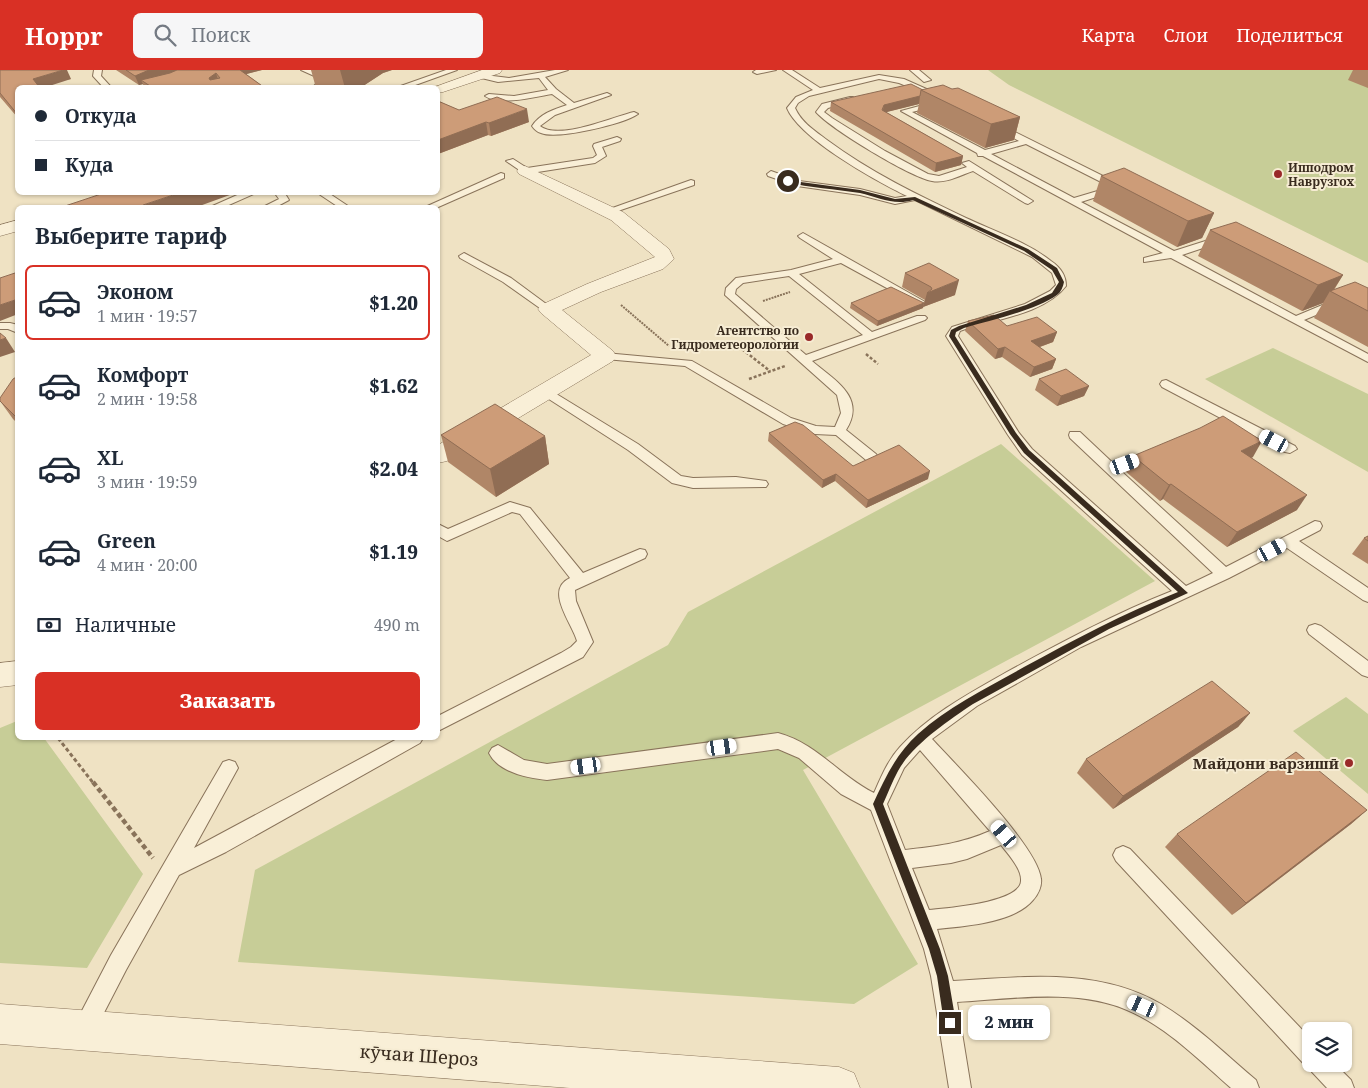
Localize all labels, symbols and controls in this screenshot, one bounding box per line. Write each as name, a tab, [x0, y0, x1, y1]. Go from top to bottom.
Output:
search box	[133, 13, 483, 58]
text: Hoppr	[25, 19, 103, 52]
icon: search	[151, 21, 179, 49]
text: Поиск	[191, 22, 250, 48]
text: Карта	[1081, 23, 1136, 47]
text: Слои	[1164, 23, 1208, 47]
text: Поделиться	[1236, 23, 1343, 47]
text: Откуда	[65, 103, 137, 129]
text: Куда	[65, 152, 114, 178]
place label: Ипподром Наврузгох	[1288, 159, 1355, 190]
marker: Ипподром Наврузгох	[1272, 168, 1284, 180]
route start	[777, 170, 799, 192]
text: Выберите тариф	[35, 220, 227, 250]
text: Эконом	[97, 279, 173, 305]
icon: car	[37, 280, 82, 325]
text: $1.20	[369, 290, 418, 316]
text: 1 мин · 19:57	[97, 305, 198, 327]
place label: Агентство по Гидрометеорологии	[671, 322, 799, 353]
marker: Агентство по Гидрометеорологии	[803, 331, 815, 343]
text: Комфорт	[97, 362, 188, 388]
icon: car	[37, 363, 82, 408]
text: $1.62	[369, 373, 418, 399]
text: 2 мин · 19:58	[97, 388, 198, 410]
car	[1257, 427, 1290, 455]
text: XL	[97, 445, 123, 471]
icon: car	[37, 446, 82, 491]
car	[1108, 452, 1141, 476]
text: $2.04	[369, 456, 418, 482]
text: 3 мин · 19:59	[97, 471, 198, 493]
text: Green	[97, 528, 156, 554]
icon: car	[37, 529, 82, 574]
car	[1255, 536, 1288, 564]
text: $1.19	[369, 539, 418, 565]
text: 4 мин · 20:00	[97, 554, 198, 576]
icon: cash	[35, 611, 63, 639]
text: Наличные	[75, 612, 176, 638]
text: 490 m	[374, 614, 420, 636]
button: Заказать	[35, 672, 420, 730]
car	[706, 737, 737, 757]
place label: Майдони варзишӣ	[1193, 753, 1339, 773]
car	[570, 756, 601, 776]
marker: Майдони варзишӣ	[1343, 757, 1355, 769]
car	[988, 818, 1019, 850]
car	[1125, 993, 1158, 1019]
callout: 2 мин	[968, 1006, 1050, 1040]
text: 2 мин	[984, 1011, 1034, 1033]
route end	[939, 1012, 961, 1034]
map controls	[1302, 1022, 1352, 1072]
button: layers	[1302, 1022, 1352, 1072]
street label: кӯчаи Шероз	[359, 1039, 479, 1071]

